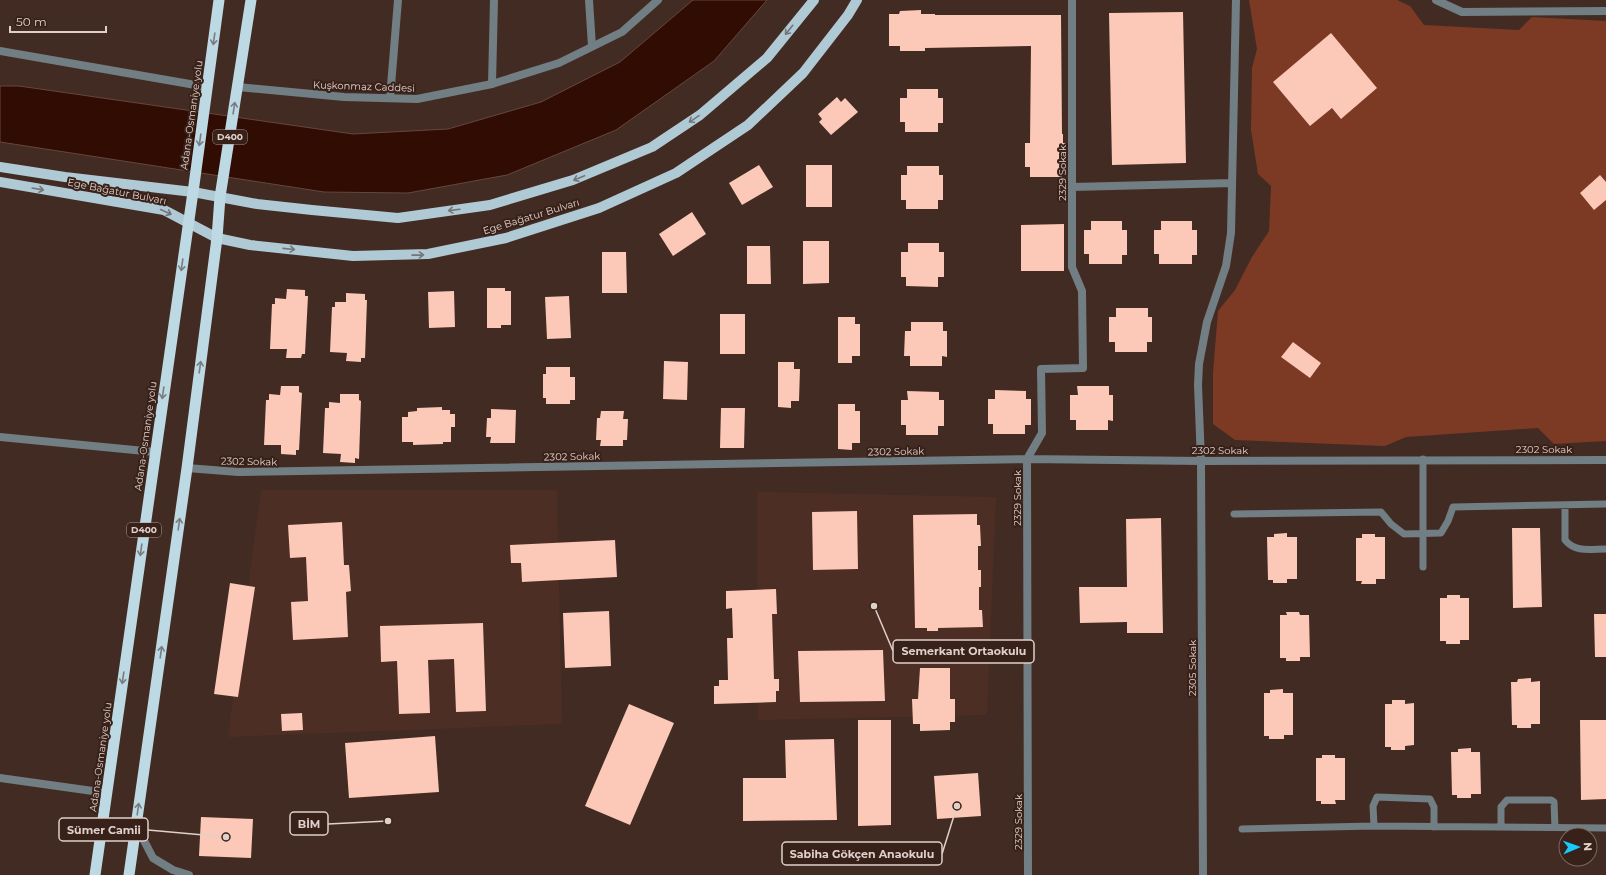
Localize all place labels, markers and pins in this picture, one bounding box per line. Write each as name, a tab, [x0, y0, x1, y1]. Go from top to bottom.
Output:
callout: Semerkant Ortaokulu	[893, 640, 1034, 663]
callout: BİM	[290, 812, 328, 835]
callout: Sümer Camii	[59, 818, 148, 841]
callout: Sabiha Gökçen Anaokulu	[782, 842, 942, 865]

